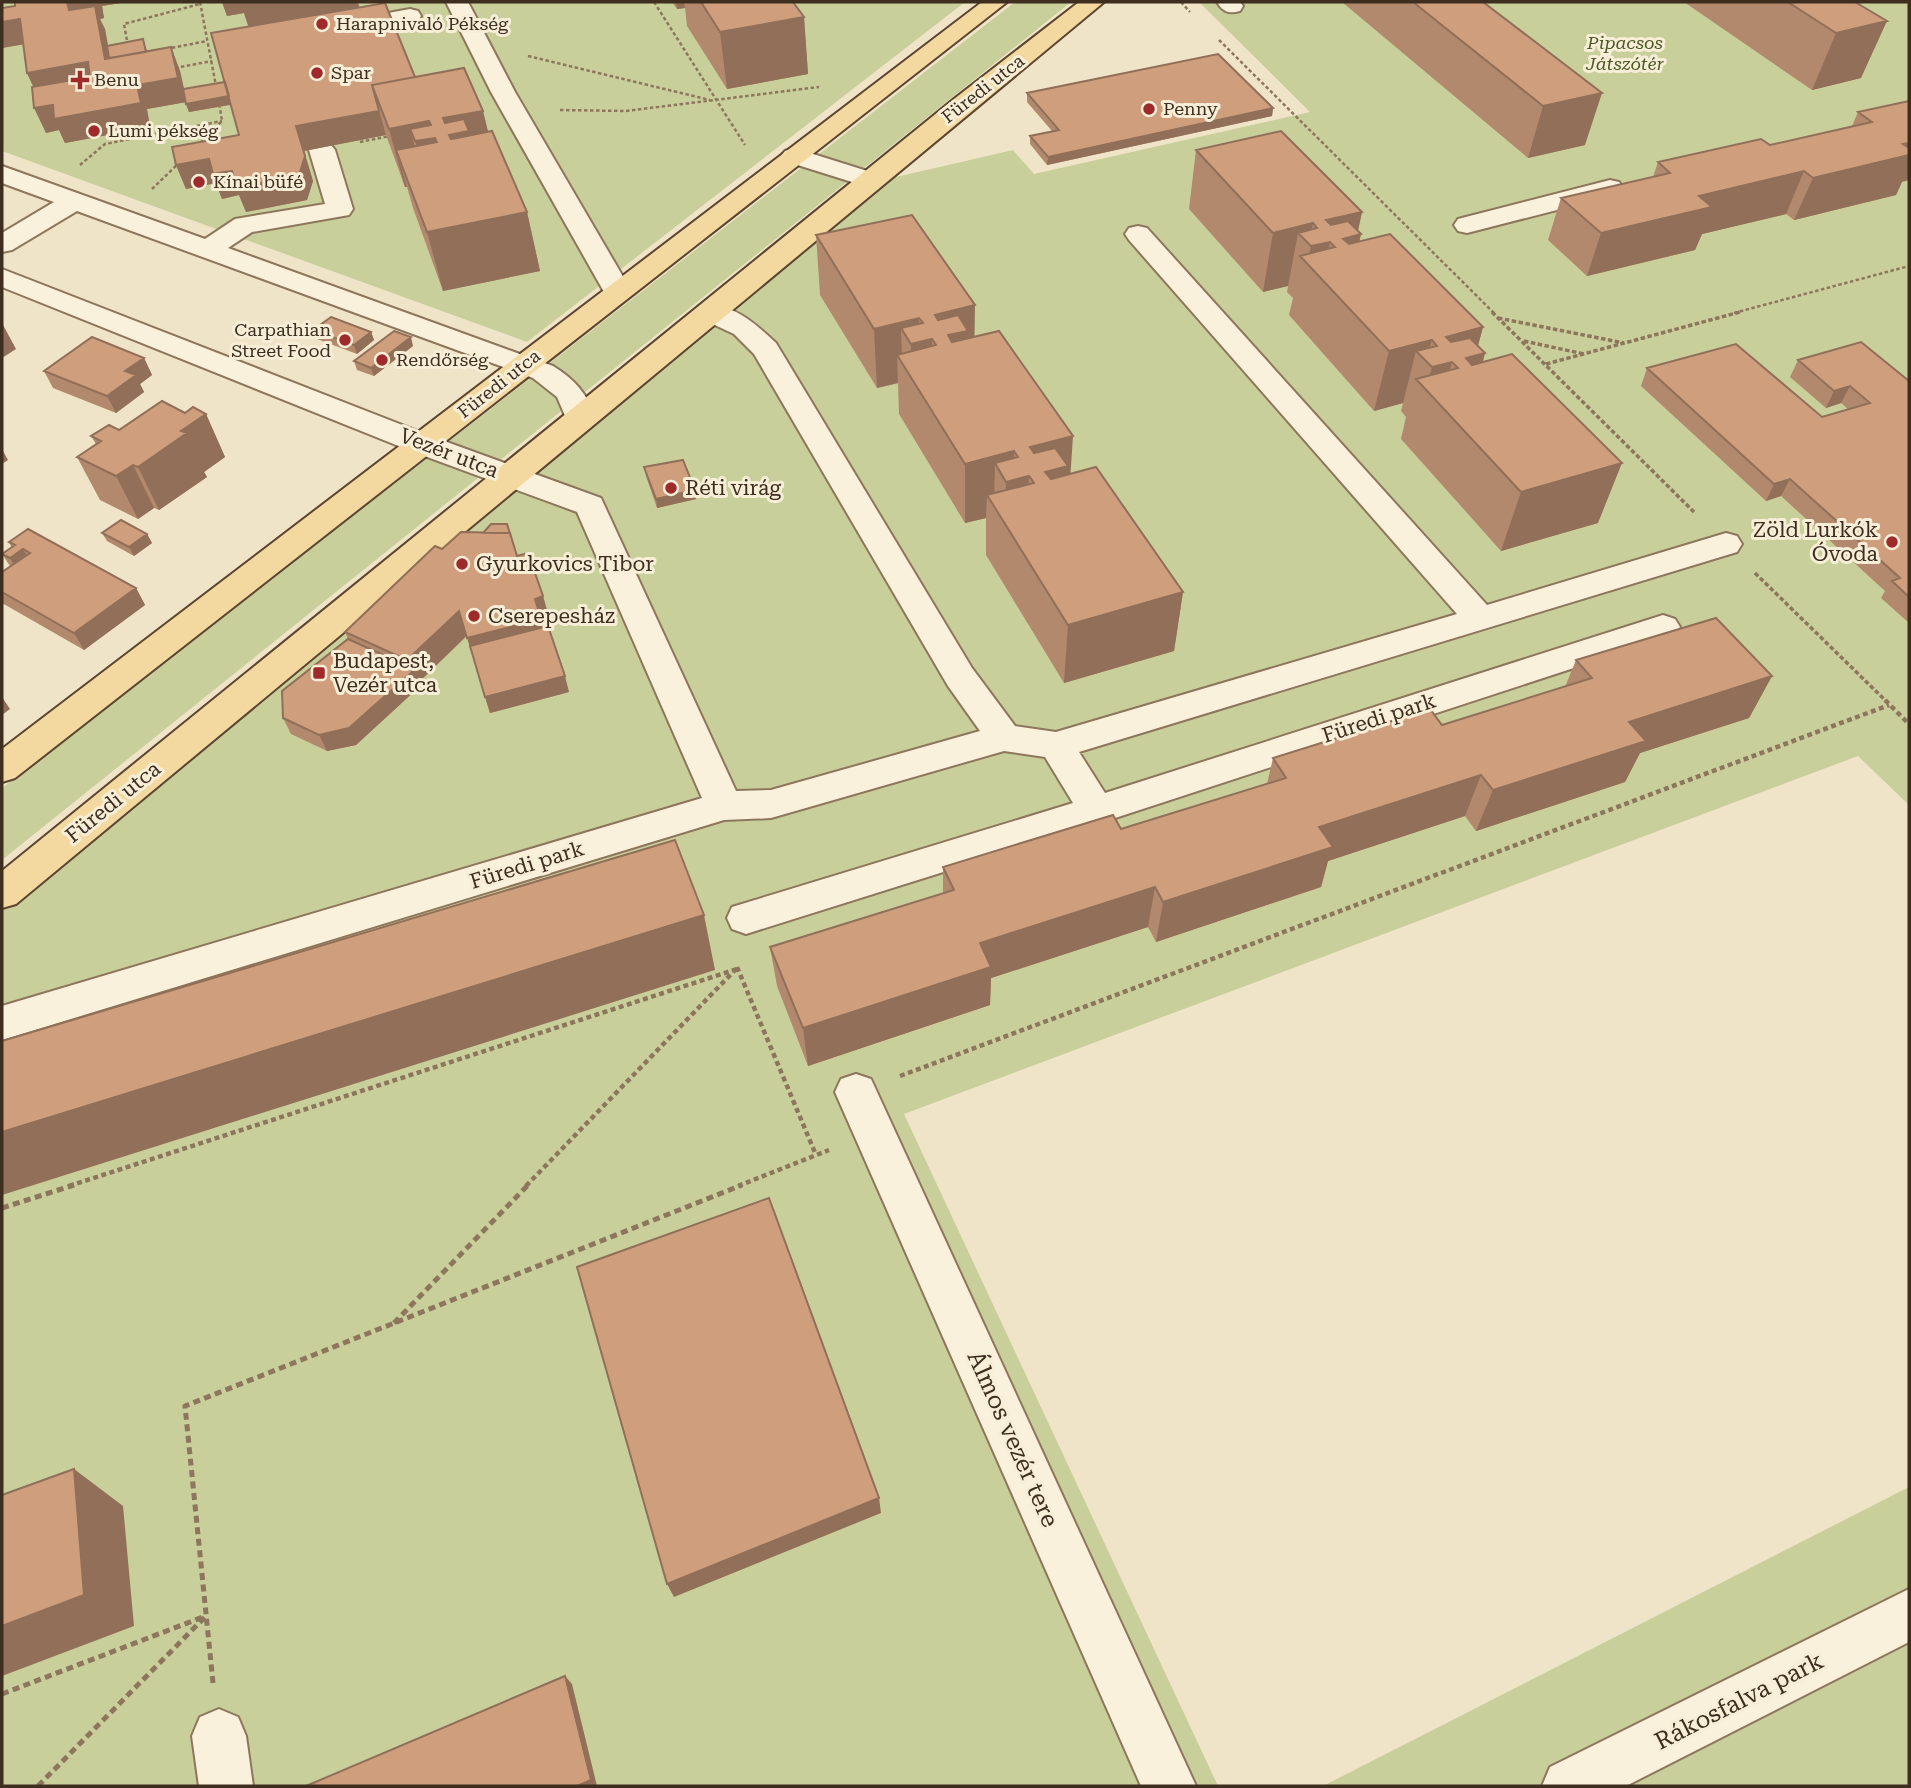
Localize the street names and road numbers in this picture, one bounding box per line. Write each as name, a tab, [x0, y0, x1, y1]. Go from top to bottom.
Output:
street label: Füredi utca	[937, 50, 1028, 127]
street label: Füredi utca	[453, 345, 544, 422]
street label: Vezér utca	[396, 423, 502, 483]
street label: Füredi park	[1319, 688, 1439, 748]
street label: Füredi utca	[61, 756, 166, 848]
street label: Füredi park	[467, 836, 587, 894]
street label: Álmos vezér tere	[962, 1346, 1065, 1532]
street label: Rákosfalva park	[1650, 1646, 1828, 1756]

